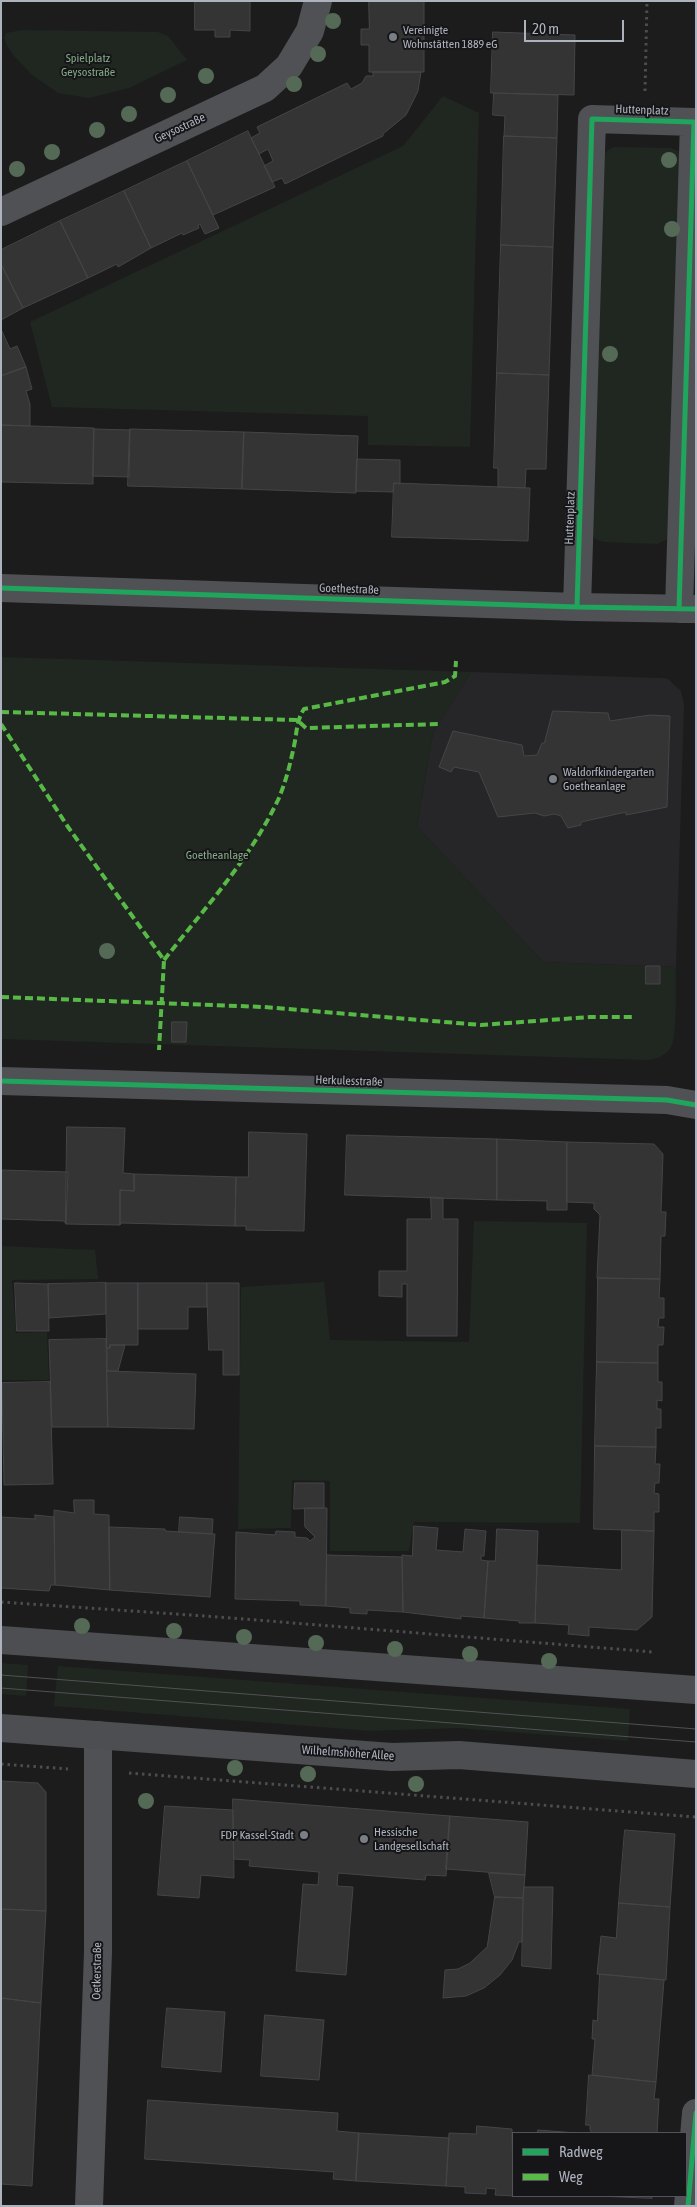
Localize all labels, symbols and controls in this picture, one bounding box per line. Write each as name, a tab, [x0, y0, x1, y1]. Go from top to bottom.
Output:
scale bar	[527, 10, 627, 42]
text: 20 m	[532, 20, 559, 37]
place label: Vereinigte Wohnstätten 1889 eG	[403, 23, 498, 51]
marker: Vereinigte Wohnstätten 1889 eG	[387, 31, 399, 43]
park label: Spielplatz Geysostraße	[61, 51, 115, 79]
street label: Huttenplatz	[615, 102, 669, 118]
street label: Geysostraße	[152, 110, 208, 146]
street label: Huttenplatz	[562, 491, 578, 545]
street label: Goethestraße	[319, 581, 379, 597]
place label: Waldorfkindergarten Goetheanlage	[563, 765, 654, 793]
marker: Waldorfkindergarten Goetheanlage	[547, 773, 559, 785]
park label: Goetheanlage	[186, 848, 248, 862]
street label: Herkulesstraße	[315, 1073, 383, 1089]
street label: Wilhelmshöher Allee	[301, 1743, 395, 1763]
place label: Hessische Landgesellschaft	[374, 1825, 449, 1853]
place label: FDP Kassel-Stadt	[220, 1828, 294, 1842]
marker: FDP Kassel-Stadt	[298, 1829, 310, 1841]
marker: Hessische Landgesellschaft	[358, 1833, 370, 1845]
street label: Oetkerstraße	[89, 1942, 105, 2000]
legend	[512, 2132, 687, 2197]
text: Radweg	[559, 2143, 603, 2160]
text: Weg	[559, 2168, 583, 2185]

